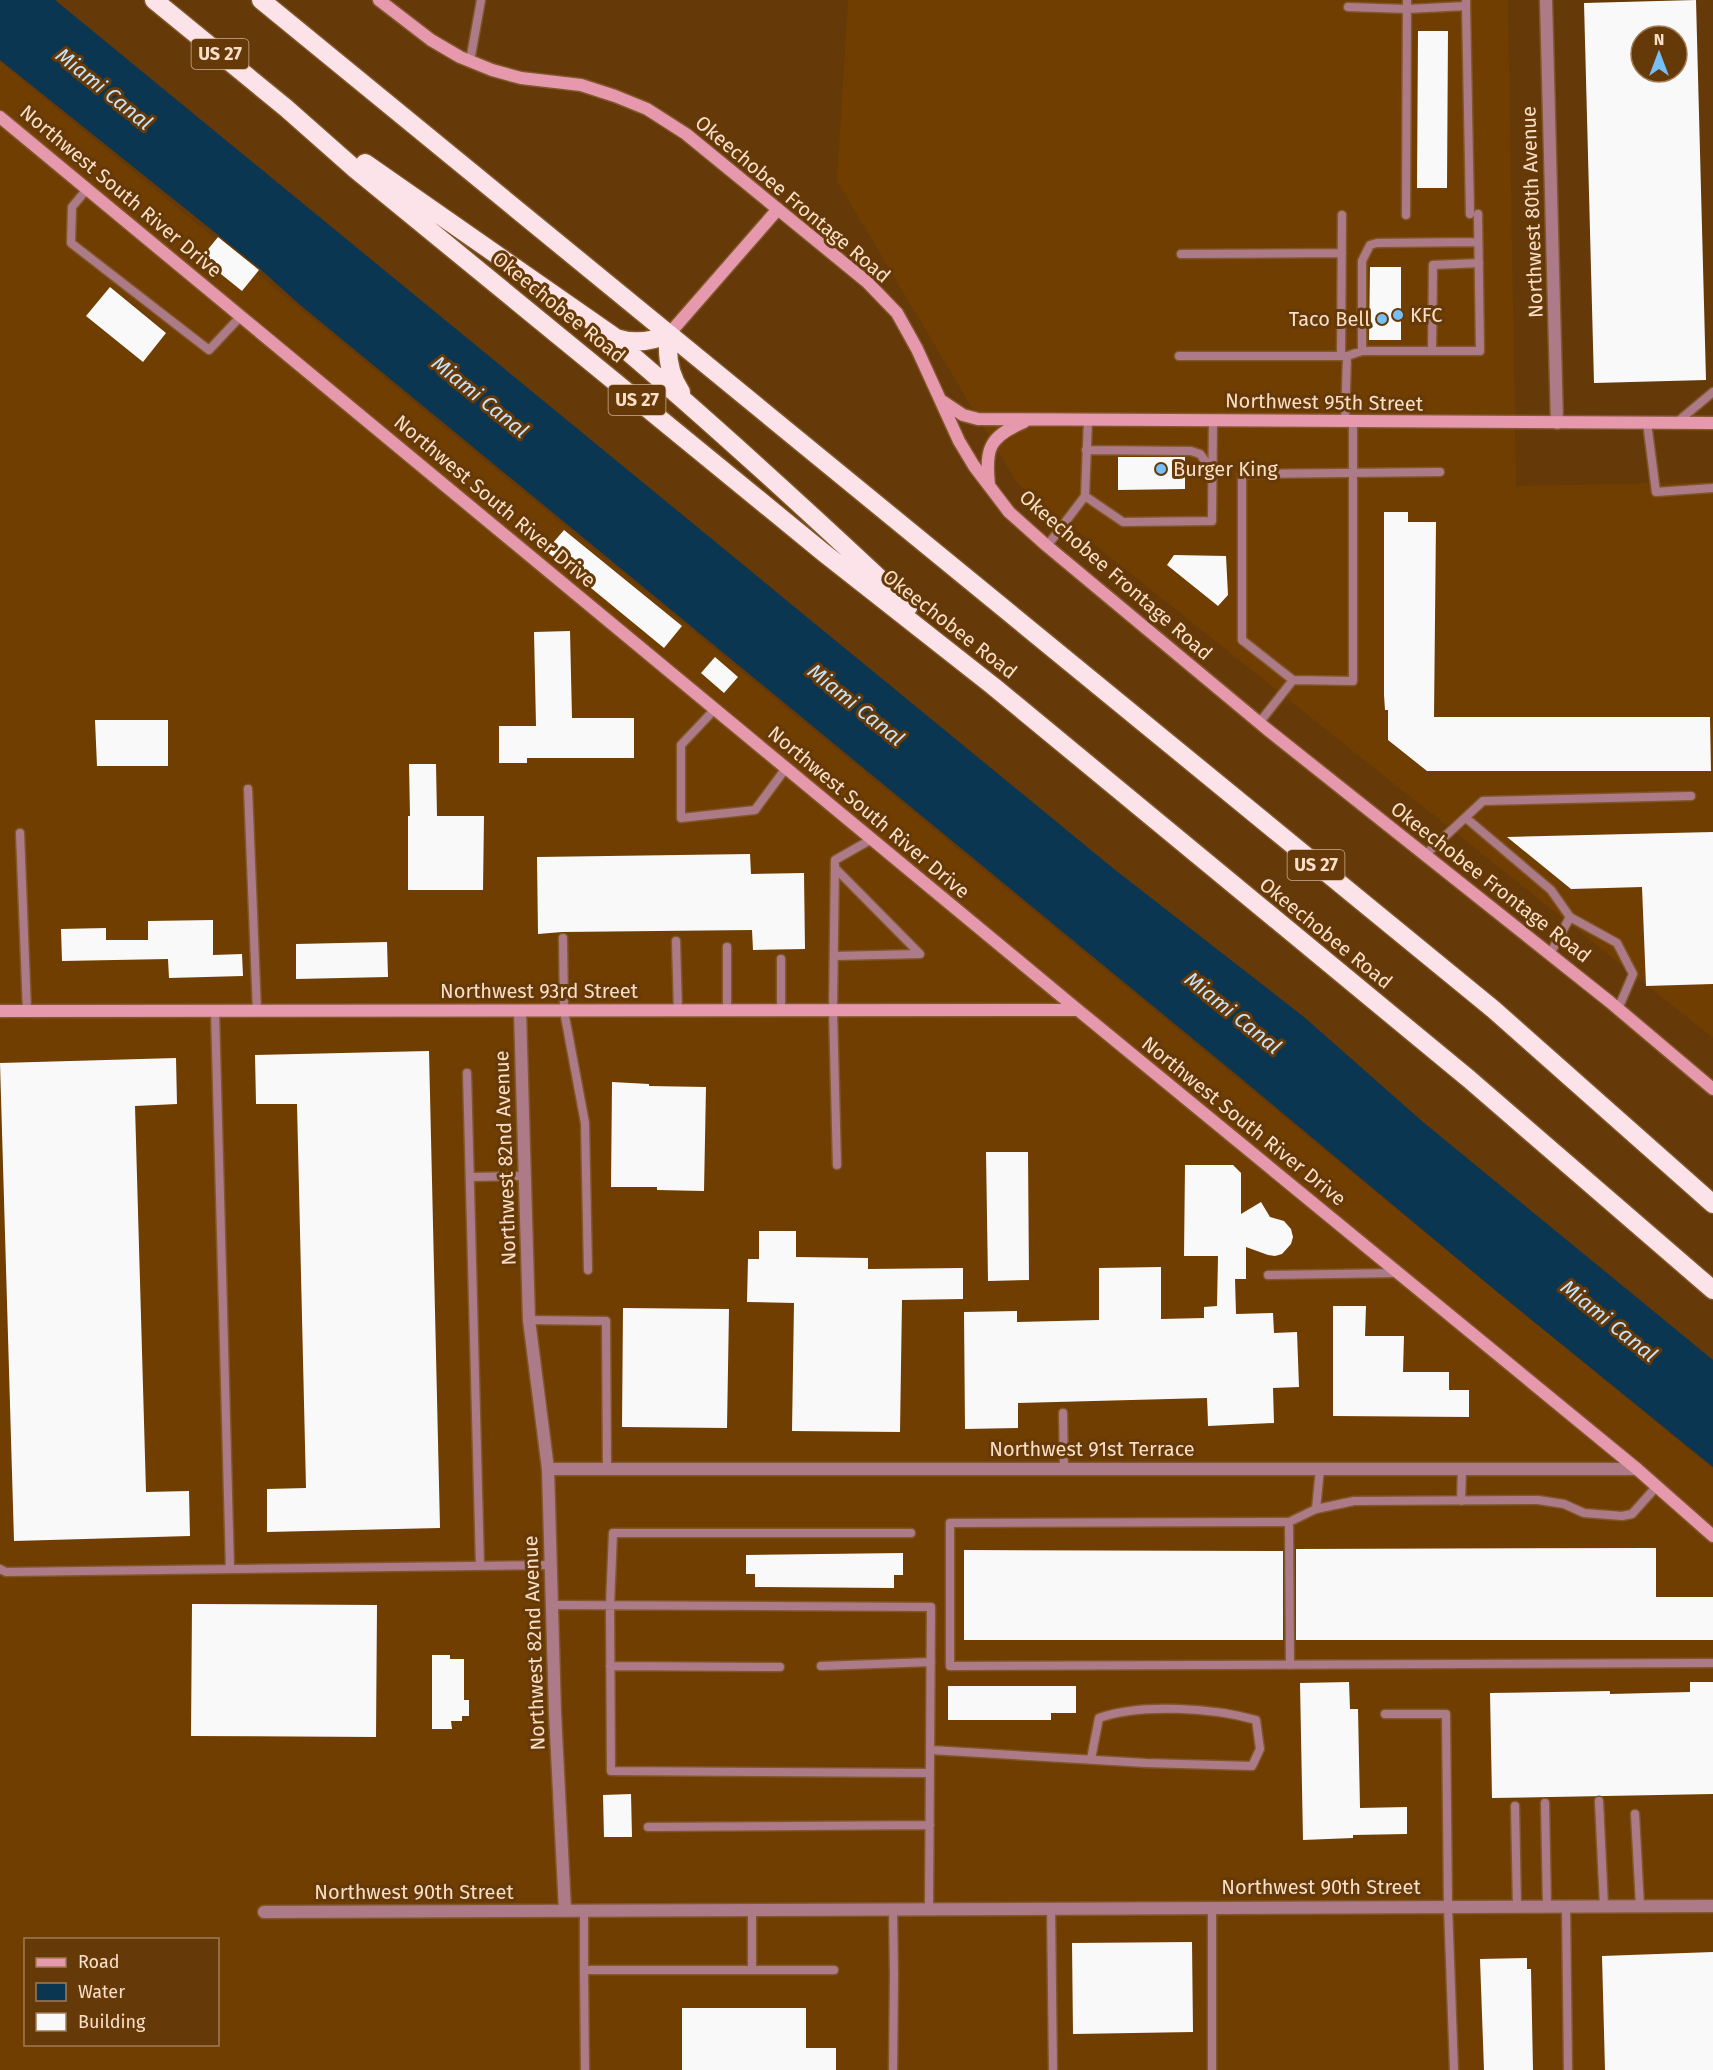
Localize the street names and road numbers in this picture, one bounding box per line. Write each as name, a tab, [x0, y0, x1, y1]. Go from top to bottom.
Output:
road number: US 27	[192, 39, 248, 69]
street label: Northwest South River Drive	[15, 100, 227, 282]
street label: Northwest 80th Avenue	[1516, 106, 1548, 318]
street label: Okeechobee Frontage Road	[691, 110, 895, 288]
street label: Okeechobee Road	[488, 246, 630, 368]
road number: US 27	[608, 385, 666, 415]
street label: Northwest 95th Street	[1225, 388, 1424, 416]
street label: Northwest South River Drive	[389, 410, 601, 592]
street label: Okeechobee Frontage Road	[1015, 485, 1217, 665]
street label: Okeechobee Road	[878, 564, 1022, 684]
street label: Northwest South River Drive	[763, 721, 975, 903]
street label: Okeechobee Frontage Road	[1386, 796, 1596, 968]
road number: US 27	[1288, 850, 1344, 880]
street label: Okeechobee Road	[1255, 872, 1397, 994]
street label: Northwest 93rd Street	[440, 979, 639, 1003]
street label: Northwest South River Drive	[1137, 1031, 1351, 1211]
street label: Northwest 82nd Avenue	[489, 1050, 521, 1266]
street label: Northwest 91st Terrace	[989, 1437, 1195, 1461]
street label: Northwest 82nd Avenue	[518, 1535, 550, 1751]
street label: Northwest 90th Street	[1221, 1875, 1421, 1899]
street label: Northwest 90th Street	[314, 1880, 514, 1904]

